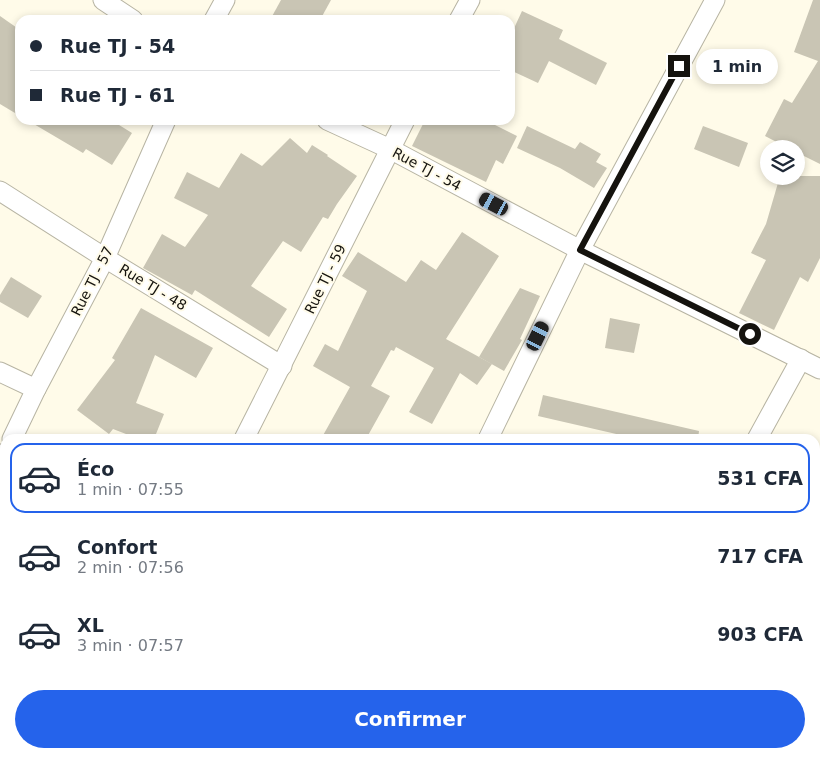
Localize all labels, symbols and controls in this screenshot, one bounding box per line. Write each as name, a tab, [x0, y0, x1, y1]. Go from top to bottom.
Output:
text: Rue TJ - 54	[60, 35, 175, 57]
callout: 1 min	[696, 48, 779, 84]
route end	[668, 55, 690, 77]
text: 1 min	[712, 57, 762, 76]
text: Rue TJ - 61	[60, 84, 175, 106]
map controls	[760, 140, 805, 185]
button: layers	[760, 140, 805, 185]
street label: Rue TJ - 54	[390, 144, 464, 194]
car	[477, 190, 510, 218]
street label: Rue TJ - 59	[301, 242, 349, 316]
street label: Rue TJ - 57	[68, 244, 116, 318]
street label: Rue TJ - 48	[117, 261, 189, 313]
car	[524, 319, 551, 353]
route start	[739, 323, 761, 345]
icon: car	[17, 456, 62, 501]
text: Éco	[77, 458, 114, 480]
text: 531 CFA	[717, 467, 803, 489]
text: 1 min · 07:55	[77, 480, 184, 499]
icon: car	[17, 534, 62, 579]
text: Confort	[77, 536, 157, 558]
text: 717 CFA	[717, 545, 803, 567]
text: 2 min · 07:56	[77, 558, 184, 577]
icon: car	[17, 612, 62, 657]
text: XL	[77, 614, 104, 636]
text: 903 CFA	[717, 623, 803, 645]
text: 3 min · 07:57	[77, 636, 184, 655]
button: Confirmer	[15, 690, 805, 748]

